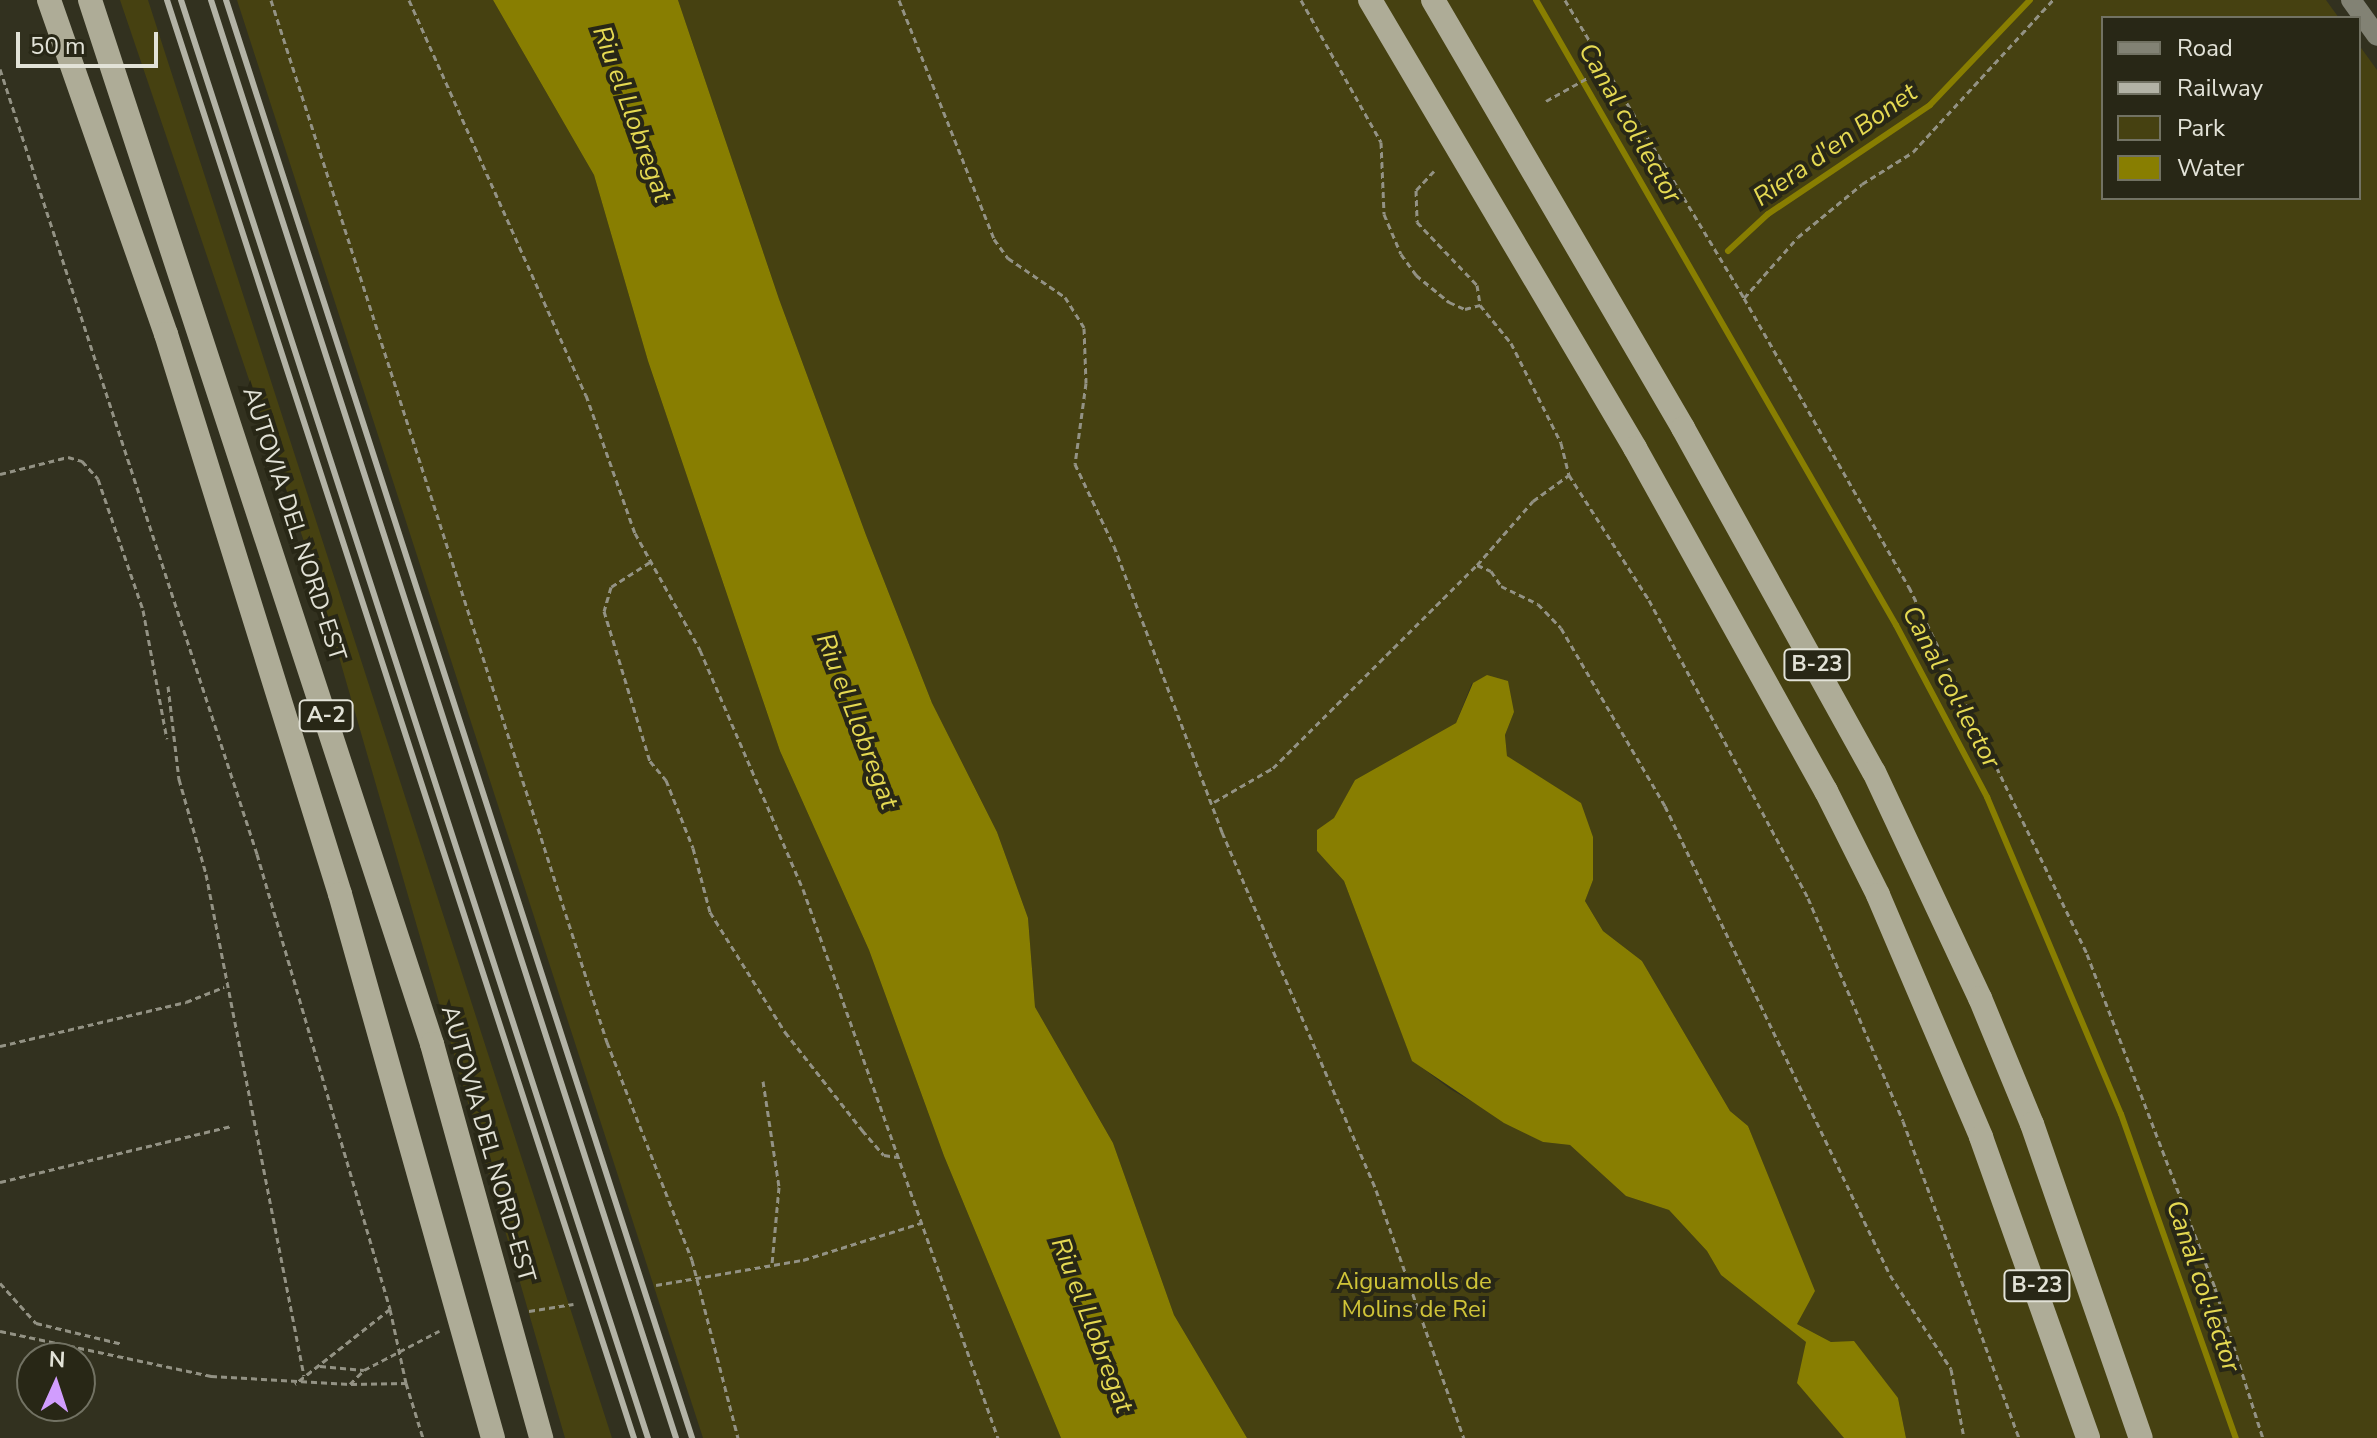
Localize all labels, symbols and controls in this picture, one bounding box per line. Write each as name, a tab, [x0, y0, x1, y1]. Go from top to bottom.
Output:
scale bar	[20, 16, 162, 66]
legend	[2101, 16, 2361, 200]
water label: Riu el Llobregat	[586, 22, 678, 206]
text: 50 m	[30, 30, 86, 62]
text: Road	[2177, 32, 2233, 64]
water label: Canal col·lector	[1572, 37, 1688, 209]
text: Railway	[2177, 72, 2263, 104]
water label: Riera d'en Bonet	[1747, 77, 1923, 213]
text: Park	[2177, 112, 2225, 144]
text: Water	[2177, 152, 2244, 184]
street label: AUTOVIA DEL NORD-EST	[236, 383, 352, 665]
water label: Canal col·lector	[1895, 600, 2007, 774]
water label: Riu el Llobregat	[809, 629, 905, 813]
road number: B-23	[1783, 647, 1851, 683]
road number: A-2	[298, 698, 354, 734]
street label: AUTOVIA DEL NORD-EST	[435, 1002, 541, 1286]
water label: Canal col·lector	[2159, 1196, 2247, 1376]
water label: Riu el Llobregat	[1044, 1233, 1140, 1417]
park label: Aiguamolls de Molins de Rei	[1336, 1268, 1492, 1324]
road number: B-23	[2003, 1268, 2071, 1304]
north arrow	[16, 1342, 96, 1422]
text: N	[48, 1345, 66, 1375]

